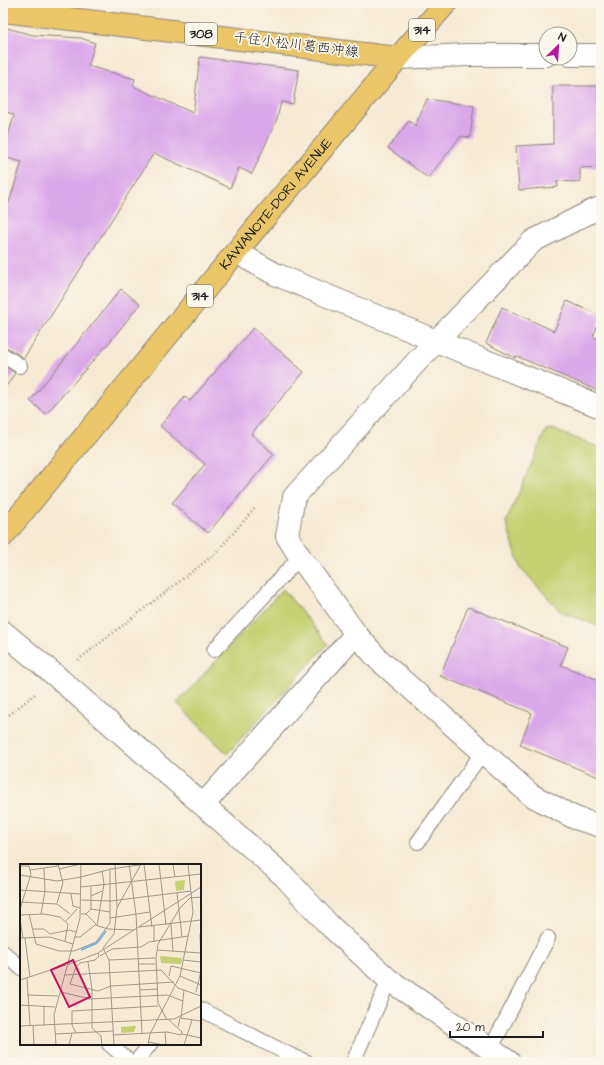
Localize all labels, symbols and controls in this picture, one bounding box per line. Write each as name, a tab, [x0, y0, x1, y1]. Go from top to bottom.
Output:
road number: 314	[409, 19, 435, 41]
road number: 308	[185, 23, 217, 45]
north arrow	[538, 26, 578, 66]
street label: 千住小松川葛西沖線	[232, 27, 360, 63]
text: N	[556, 29, 568, 46]
street label: KAWANOTE-DORI AVENUE	[215, 133, 338, 274]
road number: 314	[187, 285, 213, 307]
inset map	[20, 864, 201, 1045]
scale bar	[450, 1013, 543, 1039]
text: 20 m	[456, 1019, 485, 1036]

